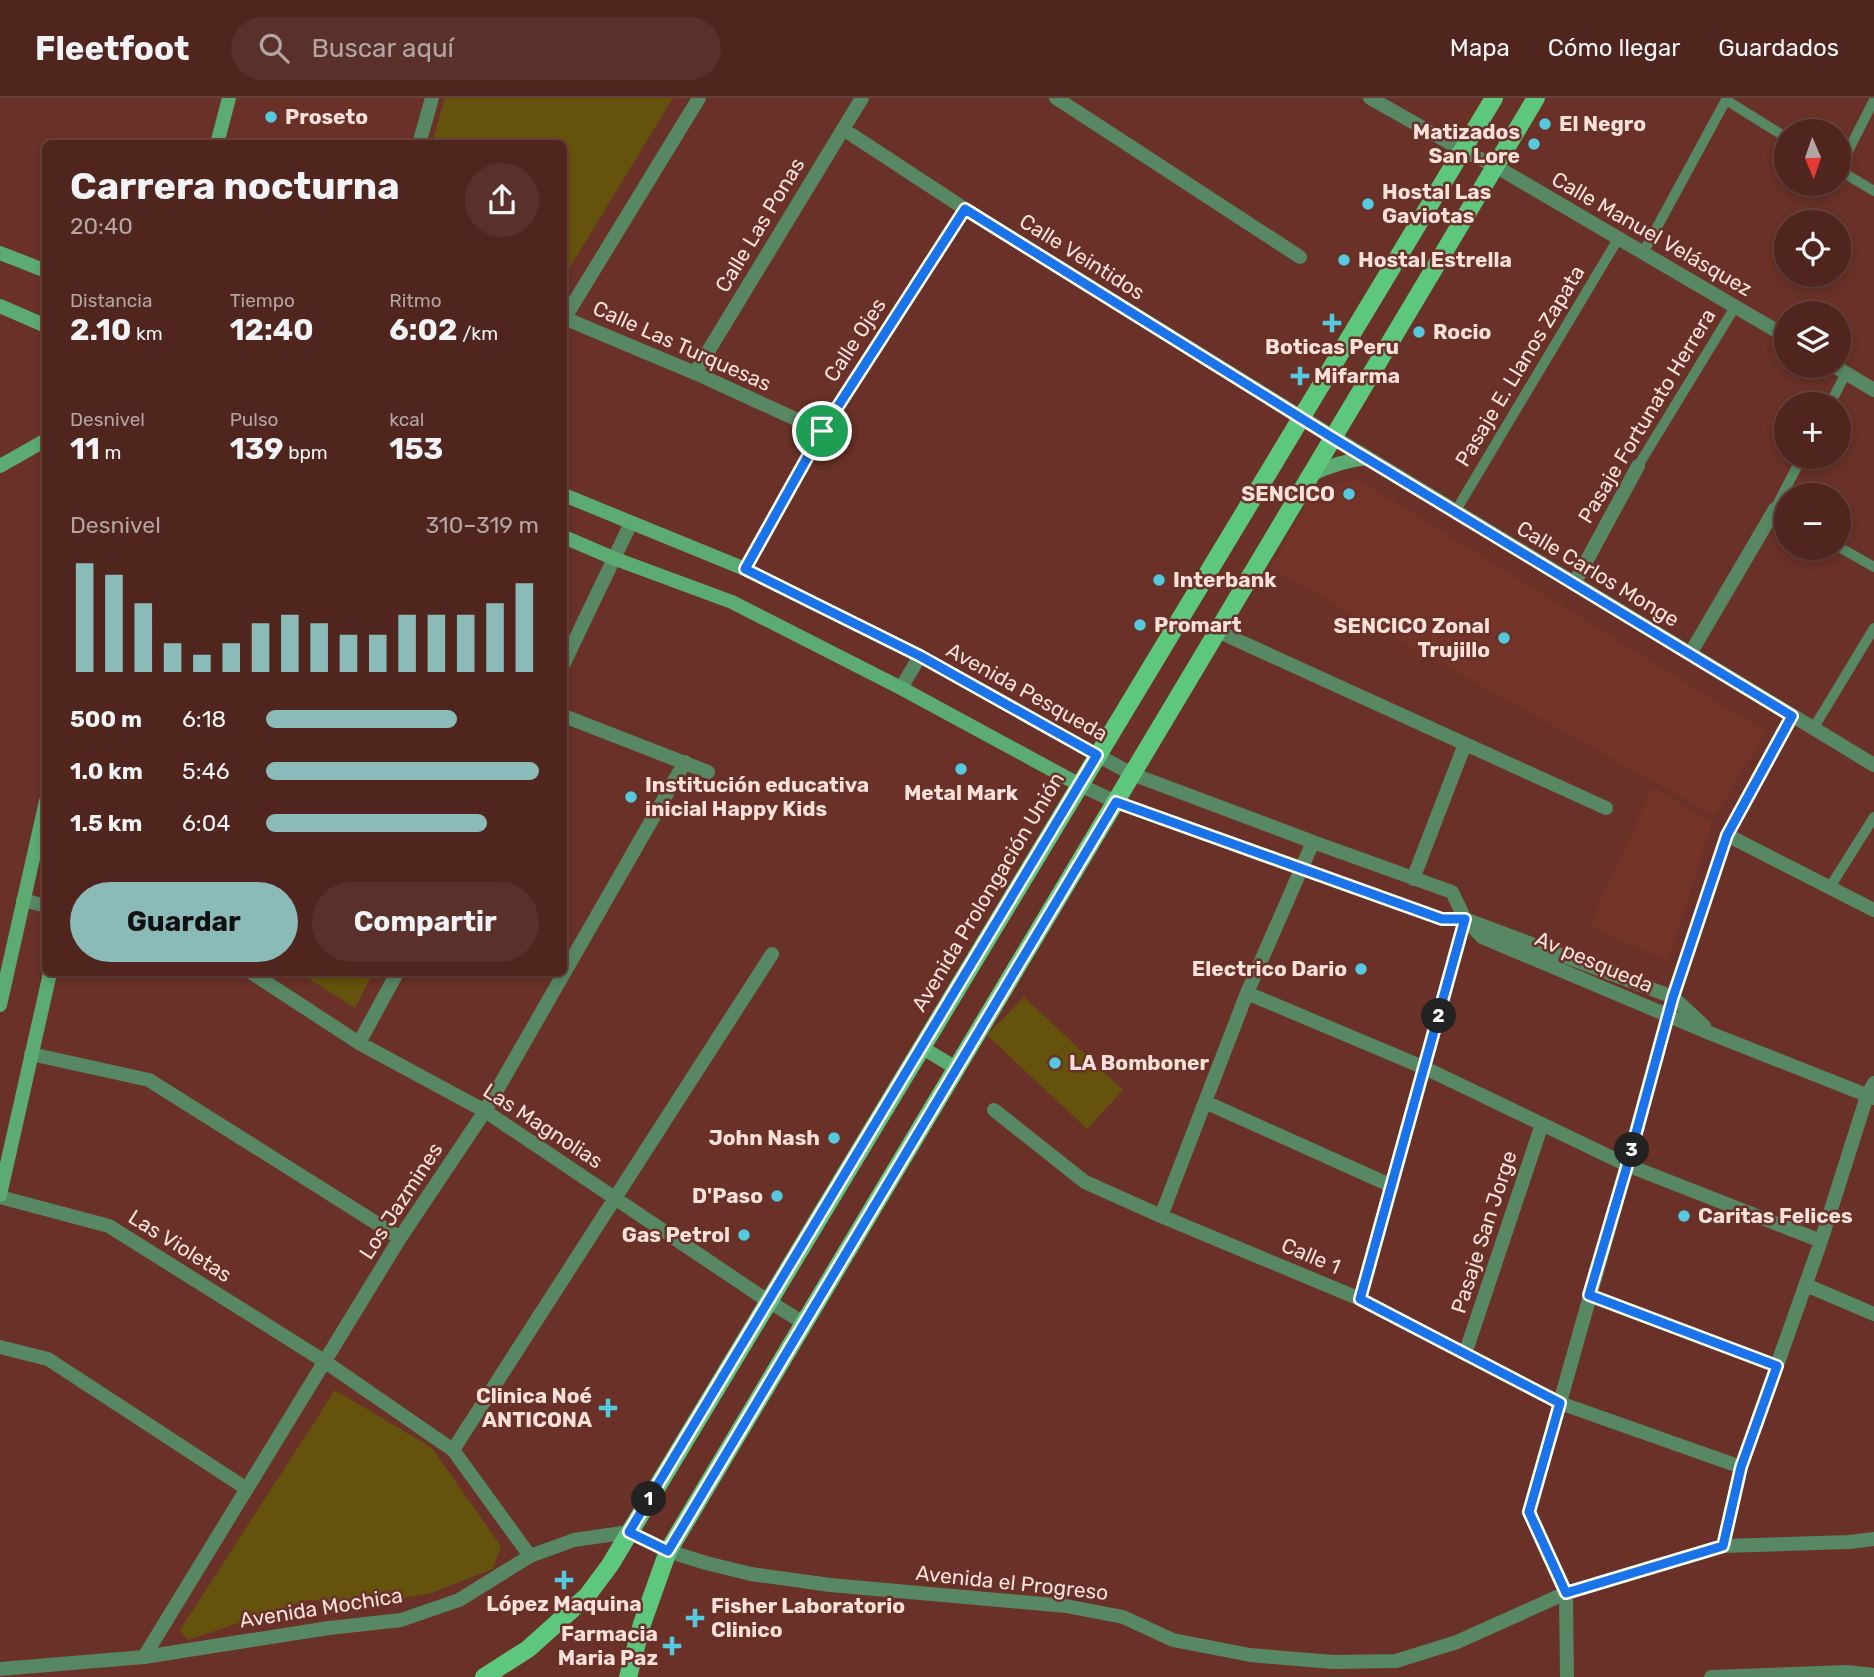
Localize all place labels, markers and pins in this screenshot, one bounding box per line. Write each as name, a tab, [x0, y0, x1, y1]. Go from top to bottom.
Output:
place label: Proseto	[285, 104, 368, 129]
marker: Proseto	[263, 109, 279, 125]
place label: El Negro	[1559, 111, 1646, 136]
marker: El Negro	[1537, 116, 1553, 132]
place label: Matizados San Lore	[1413, 119, 1520, 168]
marker: Matizados San Lore	[1526, 136, 1542, 152]
place label: Hostal Las Gaviotas	[1382, 179, 1491, 228]
marker: Hostal Las Gaviotas	[1360, 196, 1376, 212]
place label: Hostal Estrella	[1358, 247, 1512, 272]
marker: Hostal Estrella	[1336, 252, 1352, 268]
marker: Boticas Peru	[1324, 315, 1340, 331]
place label: Rocio	[1433, 319, 1491, 344]
marker: Rocio	[1411, 324, 1427, 340]
place label: Boticas Peru	[1265, 334, 1399, 359]
place label: Mifarma	[1314, 363, 1400, 388]
marker: Mifarma	[1292, 368, 1308, 384]
pin	[792, 401, 852, 461]
place label: SENCICO	[1241, 481, 1335, 506]
marker: SENCICO	[1341, 486, 1357, 502]
place label: Interbank	[1173, 567, 1277, 592]
marker: Interbank	[1151, 572, 1167, 588]
place label: Promart	[1154, 612, 1242, 637]
place label: SENCICO Zonal Trujillo	[1334, 613, 1490, 662]
marker: Promart	[1132, 617, 1148, 633]
marker: SENCICO Zonal Trujillo	[1496, 630, 1512, 646]
marker: Metal Mark	[953, 761, 969, 777]
place label: Institución educativa inicial Happy Kids	[645, 772, 869, 821]
place label: Metal Mark	[904, 780, 1019, 805]
marker: Institución educativa inicial Happy Kids	[623, 789, 639, 805]
place label: Electrico Dario	[1192, 956, 1347, 981]
marker: Electrico Dario	[1353, 961, 1369, 977]
pin: 2	[1422, 998, 1456, 1034]
place label: LA Bomboner	[1069, 1050, 1209, 1075]
marker: LA Bomboner	[1047, 1055, 1063, 1071]
place label: John Nash	[709, 1125, 820, 1150]
marker: John Nash	[826, 1130, 842, 1146]
pin: 3	[1614, 1132, 1650, 1168]
place label: D'Paso	[692, 1183, 763, 1208]
marker: D'Paso	[769, 1188, 785, 1204]
place label: Caritas Felices	[1698, 1203, 1853, 1228]
marker: Caritas Felices	[1676, 1208, 1692, 1224]
place label: Gas Petrol	[622, 1222, 730, 1247]
marker: Gas Petrol	[736, 1227, 752, 1243]
place label: Clinica Noé ANTICONA	[476, 1383, 592, 1432]
marker: Clinica Noé ANTICONA	[598, 1398, 618, 1418]
pin: 1	[632, 1482, 666, 1516]
marker: López Maquina	[556, 1572, 572, 1588]
place label: López Maquina	[486, 1591, 642, 1616]
place label: Fisher Laboratorio Clinico	[711, 1593, 905, 1642]
marker: Fisher Laboratorio Clinico	[685, 1608, 705, 1628]
place label: Farmacia Maria Paz	[558, 1621, 658, 1670]
marker: Farmacia Maria Paz	[664, 1638, 680, 1654]

